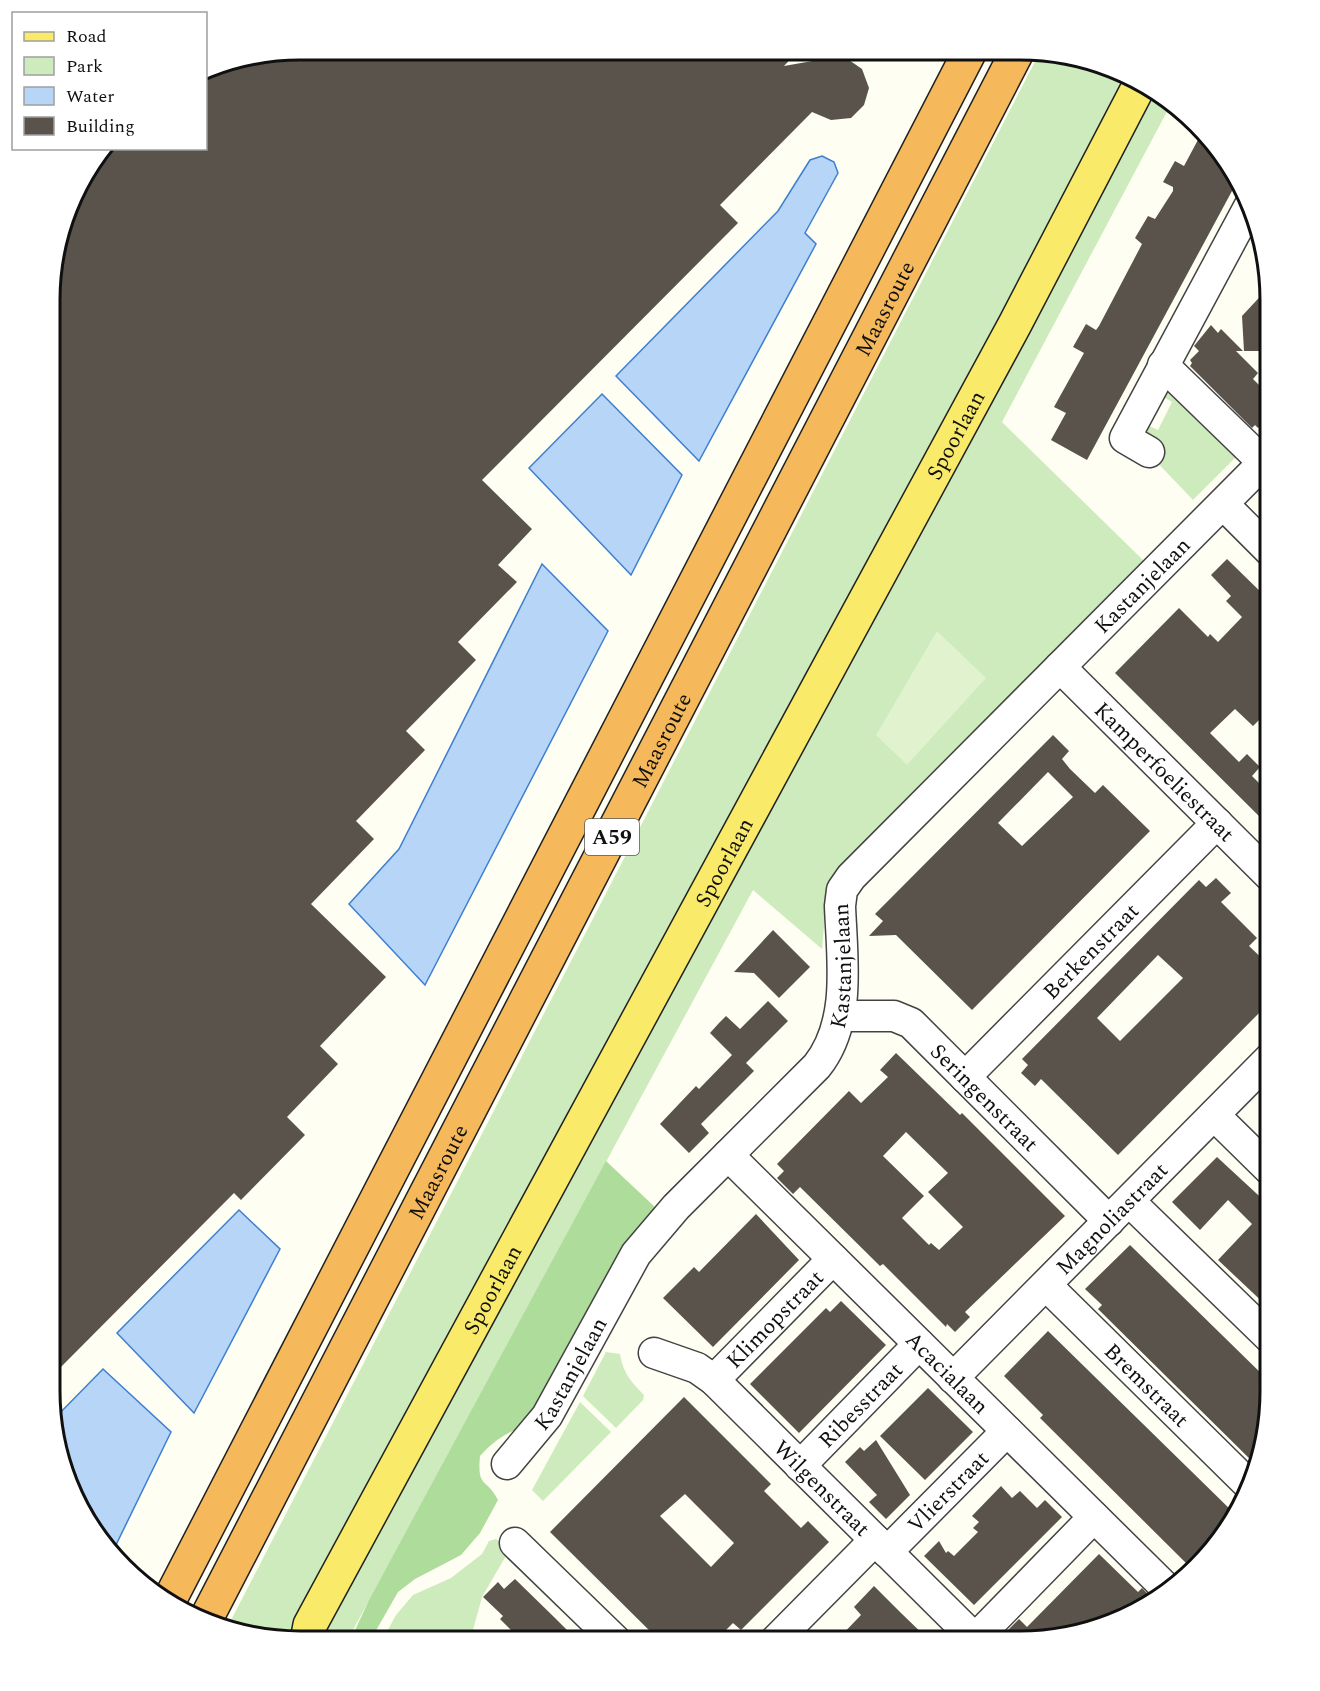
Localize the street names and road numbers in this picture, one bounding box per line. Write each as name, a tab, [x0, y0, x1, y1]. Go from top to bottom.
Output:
street label: Maasroute	[847, 255, 924, 363]
street label: Spoorlaan	[918, 385, 994, 486]
street label: Kastanjelaan	[1087, 530, 1199, 642]
street label: Maasroute	[624, 687, 701, 794]
street label: Kamperfoeliestraat	[1086, 695, 1242, 850]
street label: Spoorlaan	[687, 812, 763, 914]
road number: A59	[585, 819, 639, 855]
street label: Berkenstraat	[1036, 896, 1147, 1008]
street label: Kastanjelaan	[822, 902, 861, 1032]
street label: Seringenstraat	[922, 1036, 1046, 1160]
street label: Maasroute	[400, 1119, 477, 1226]
street label: Magnoliastraat	[1049, 1155, 1176, 1283]
street label: Spoorlaan	[455, 1239, 531, 1341]
street label: Klimopstraat	[719, 1263, 832, 1377]
street label: Kastanjelaan	[526, 1311, 616, 1438]
street label: Acacialaan	[897, 1324, 996, 1422]
street label: Bremstraat	[1096, 1336, 1196, 1436]
street label: Ribesstraat	[811, 1355, 911, 1456]
street label: Wilgenstraat	[765, 1433, 878, 1545]
street label: Vlierstraat	[900, 1443, 997, 1541]

